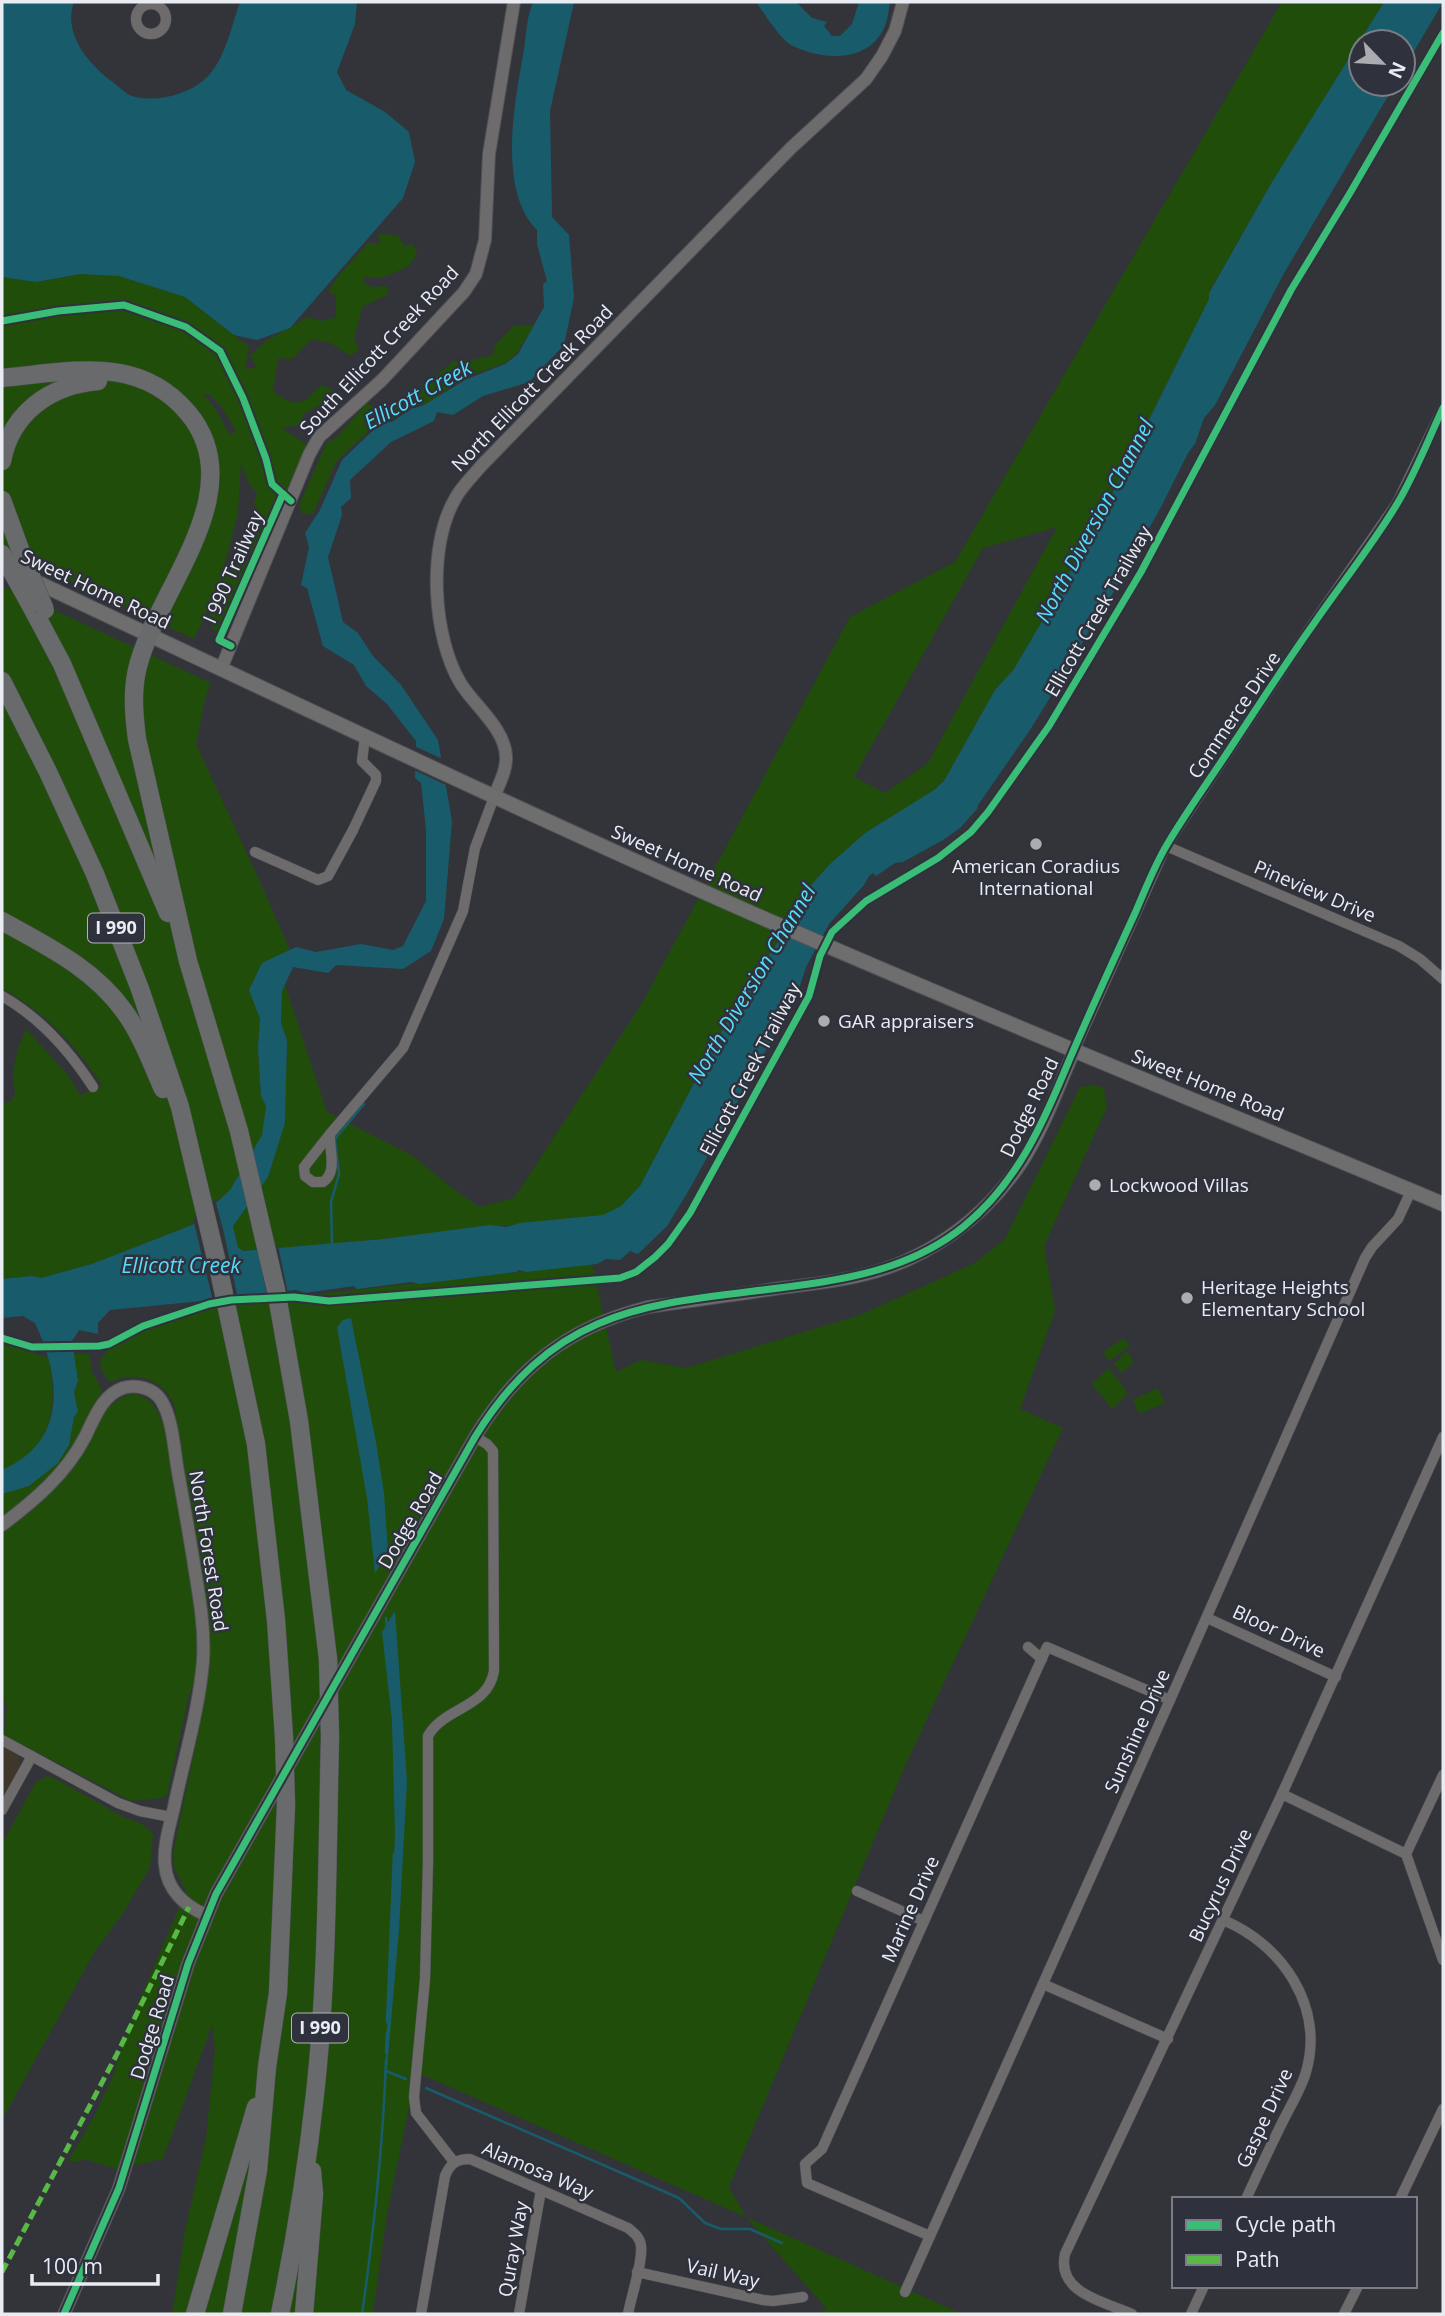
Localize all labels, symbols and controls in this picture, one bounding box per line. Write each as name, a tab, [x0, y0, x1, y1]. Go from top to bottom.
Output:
north arrow	[1347, 28, 1417, 98]
text: N	[1382, 58, 1412, 83]
street label: South Ellicott Creek Road	[295, 261, 463, 439]
street label: North Ellicott Creek Road	[445, 299, 619, 477]
water label: Ellicott Creek	[360, 355, 476, 435]
water label: North Diversion Channel	[1028, 413, 1160, 627]
street label: I 990 Trailway	[197, 506, 270, 628]
street label: Ellicott Creek Trailway	[1038, 520, 1158, 701]
street label: Sweet Home Road	[17, 543, 175, 635]
street label: Commerce Drive	[1182, 646, 1286, 784]
street label: Sweet Home Road	[608, 818, 766, 908]
marker: American Coradius International	[1028, 836, 1044, 852]
place label: American Coradius International	[952, 853, 1120, 901]
street label: Pineview Drive	[1250, 854, 1380, 928]
water label: North Diversion Channel	[681, 878, 822, 1088]
road number: I 990	[88, 914, 144, 943]
street label: Ellicott Creek Trailway	[693, 977, 807, 1160]
place label: GAR appraisers	[838, 1008, 974, 1034]
marker: GAR appraisers	[816, 1013, 832, 1029]
street label: Sweet Home Road	[1128, 1043, 1288, 1127]
street label: Dodge Road	[994, 1053, 1064, 1161]
place label: Lockwood Villas	[1109, 1172, 1249, 1198]
marker: Lockwood Villas	[1087, 1177, 1103, 1193]
water label: Ellicott Creek	[121, 1251, 241, 1279]
place label: Heritage Heights Elementary School	[1201, 1274, 1365, 1322]
marker: Heritage Heights Elementary School	[1179, 1290, 1195, 1306]
street label: Dodge Road	[372, 1467, 448, 1573]
street label: North Forest Road	[183, 1469, 235, 1633]
street label: Bloor Drive	[1229, 1598, 1329, 1664]
street label: Sunshine Drive	[1098, 1665, 1176, 1797]
street label: Bucyrus Drive	[1182, 1824, 1258, 1946]
street label: Marine Drive	[875, 1852, 945, 1966]
street label: Dodge Road	[124, 1972, 180, 2082]
road number: I 990	[292, 2014, 348, 2042]
street label: Gaspe Drive	[1230, 2064, 1298, 2172]
street label: Alamosa Way	[478, 2135, 598, 2205]
legend	[1172, 2197, 1417, 2288]
street label: Quray Way	[492, 2199, 534, 2299]
text: Cycle path	[1235, 2210, 1336, 2238]
scale bar	[32, 2242, 158, 2286]
text: Path	[1235, 2245, 1280, 2273]
text: 100 m	[42, 2252, 103, 2280]
street label: Vail Way	[684, 2252, 762, 2294]

